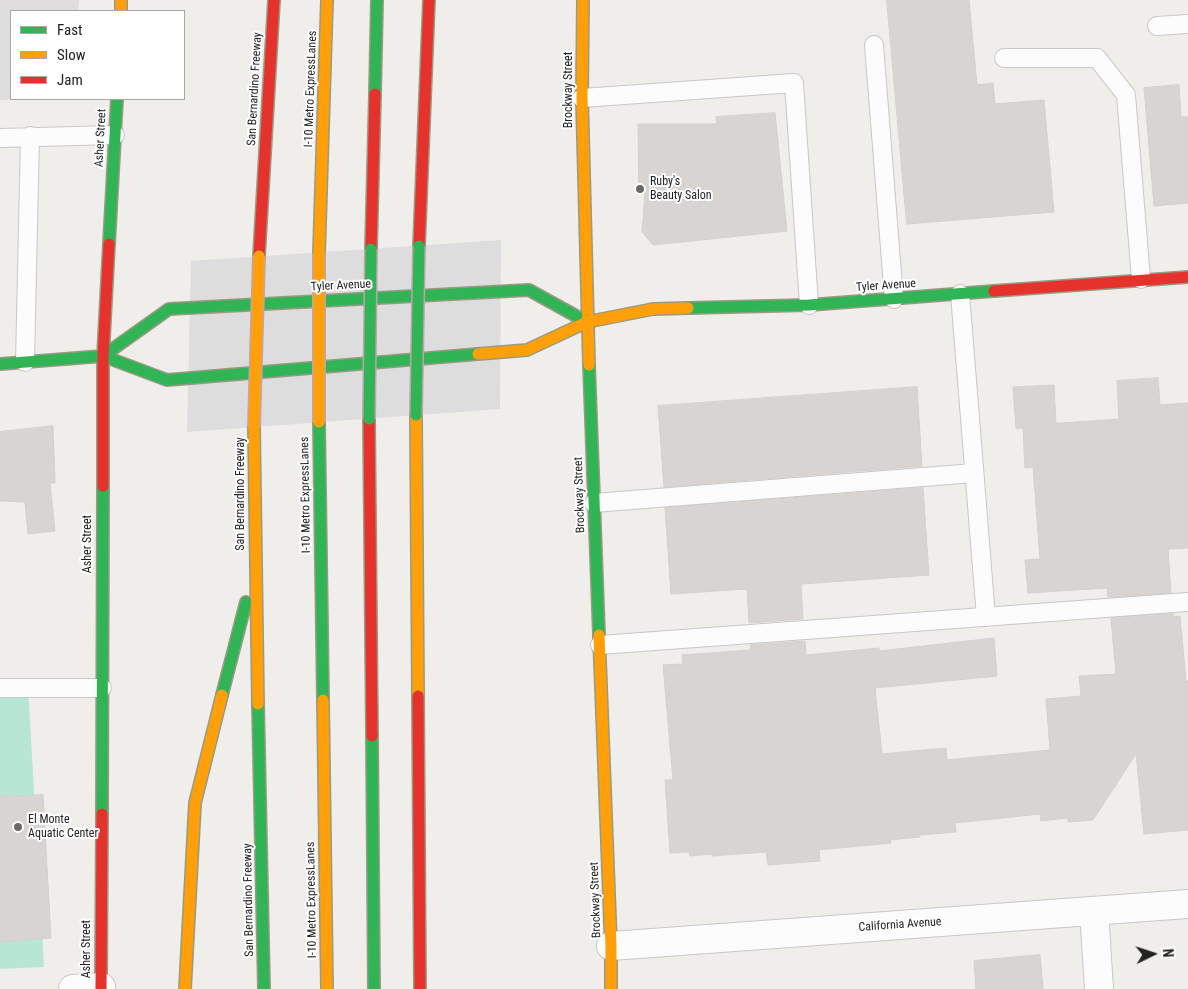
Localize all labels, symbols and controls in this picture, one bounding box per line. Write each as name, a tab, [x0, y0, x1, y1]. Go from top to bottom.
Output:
legend	[10, 10, 185, 100]
text: Fast	[57, 21, 82, 39]
street label: I-10 Metro ExpressLanes	[302, 30, 320, 148]
street label: San Bernardino Freeway	[245, 32, 265, 146]
text: Slow	[57, 46, 86, 64]
street label: Brockway Street	[562, 52, 576, 128]
text: Jam	[57, 71, 83, 89]
street label: Asher Street	[92, 108, 110, 168]
place label: Ruby's Beauty Salon	[650, 175, 712, 203]
marker: Ruby's Beauty Salon	[634, 183, 646, 195]
street label: Tyler Avenue	[311, 277, 371, 295]
street label: Tyler Avenue	[855, 277, 917, 295]
street label: San Bernardino Freeway	[234, 437, 248, 551]
street label: I-10 Metro ExpressLanes	[298, 437, 314, 553]
street label: Brockway Street	[571, 457, 589, 533]
street label: Asher Street	[81, 515, 95, 573]
place label: El Monte Aquatic Center	[28, 813, 98, 841]
marker: El Monte Aquatic Center	[12, 821, 24, 833]
street label: I-10 Metro ExpressLanes	[304, 842, 320, 958]
street label: San Bernardino Freeway	[241, 843, 257, 957]
street label: Brockway Street	[587, 862, 605, 938]
street label: California Avenue	[858, 915, 942, 935]
street label: Asher Street	[80, 920, 94, 978]
north arrow	[1128, 929, 1178, 979]
text: N	[1160, 948, 1176, 958]

